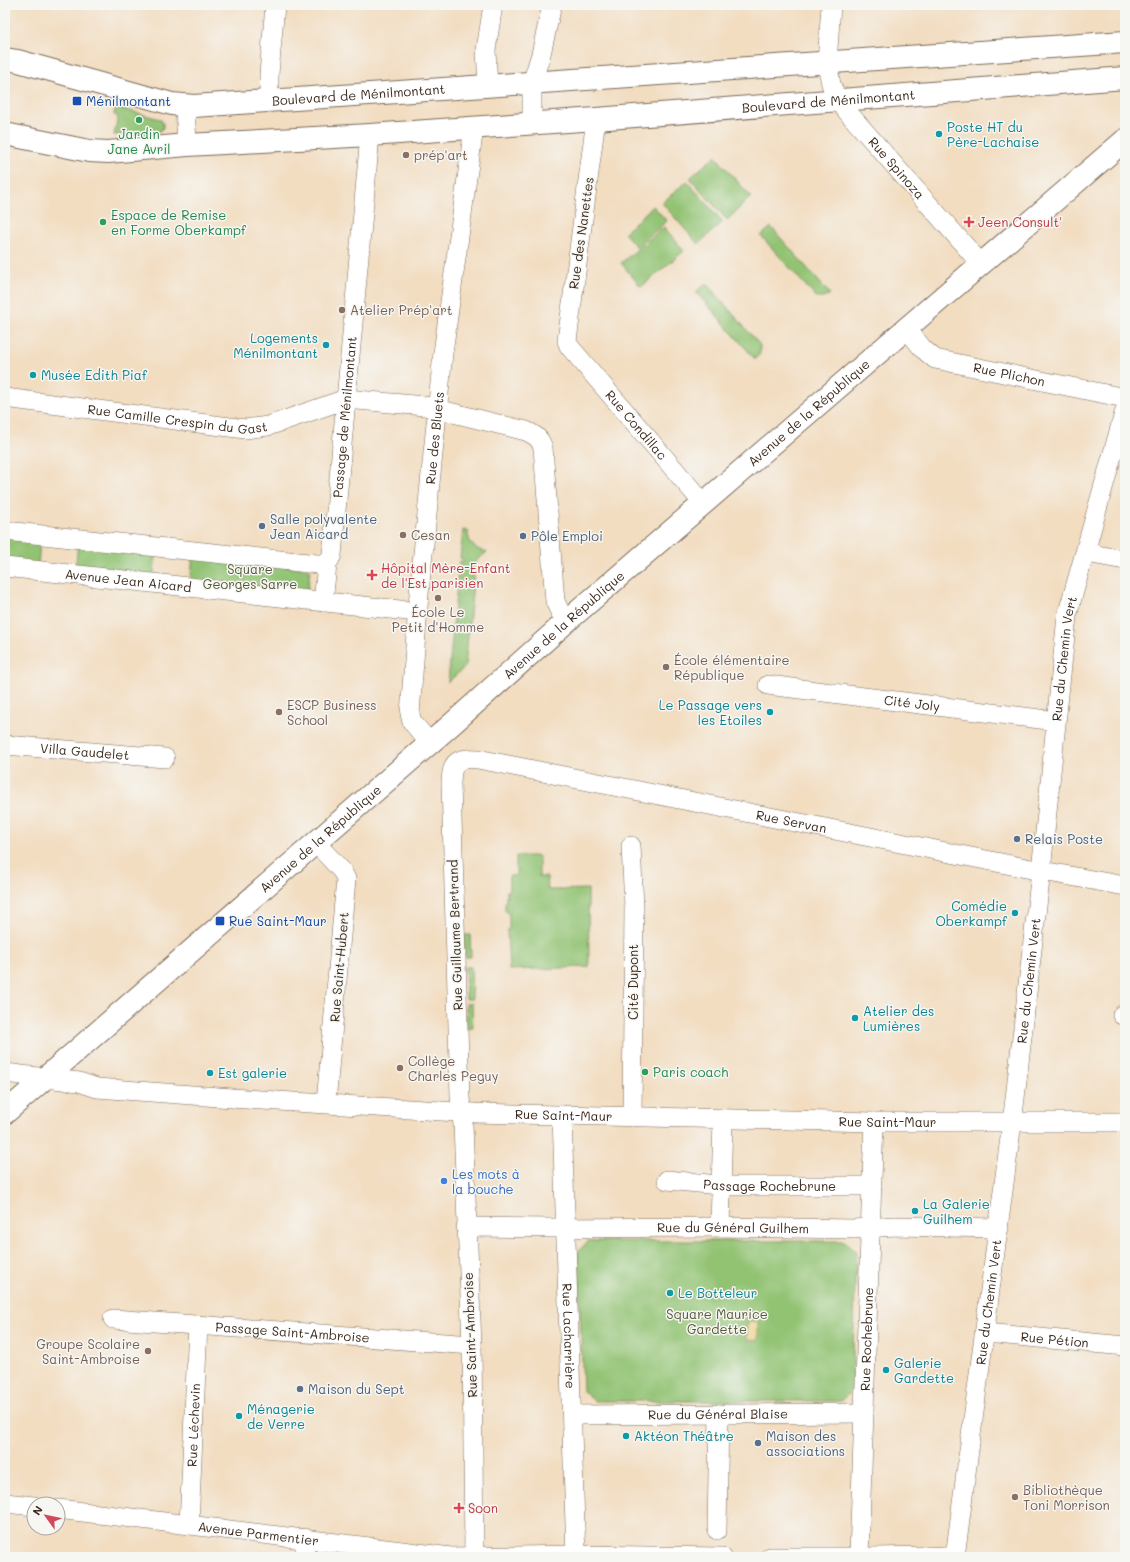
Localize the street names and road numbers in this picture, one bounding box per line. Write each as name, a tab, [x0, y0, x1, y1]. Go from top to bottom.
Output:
street label: Boulevard de Ménilmontant	[271, 80, 446, 109]
street label: Boulevard de Ménilmontant	[741, 85, 916, 116]
street label: Rue Spinoza	[865, 133, 929, 202]
street label: Rue des Nanettes	[564, 176, 597, 290]
street label: Passage de Ménilmontant	[328, 335, 360, 498]
street label: Avenue de la République	[744, 355, 873, 470]
street label: Rue Plichon	[972, 358, 1047, 389]
street label: Rue Condillac	[602, 386, 671, 463]
street label: Rue des Bluets	[421, 391, 447, 485]
street label: Rue Camille Crespin du Gast	[87, 400, 269, 437]
street label: Avenue Jean Aicard	[64, 565, 193, 595]
street label: Avenue de la République	[499, 567, 628, 682]
street label: Rue du Chemin Vert	[1047, 594, 1080, 722]
street label: Cité Joly	[883, 691, 941, 714]
street label: Villa Gaudelet	[40, 739, 130, 763]
street label: Avenue de la République	[256, 781, 384, 896]
street label: Rue Servan	[755, 805, 828, 836]
street label: Rue Guillaume Bertrand	[443, 859, 466, 1011]
street label: Rue Saint-Hubert	[325, 911, 352, 1023]
street label: Rue du Chemin Vert	[1012, 917, 1044, 1044]
street label: Cité Dupont	[624, 944, 641, 1020]
street label: Rue Saint-Maur	[515, 1105, 613, 1124]
street label: Rue Saint-Maur	[839, 1112, 936, 1130]
street label: Passage Rochebrune	[703, 1175, 836, 1194]
street label: Rue du Général Guilhem	[657, 1218, 809, 1236]
street label: Rue du Chemin Vert	[971, 1238, 1005, 1366]
street label: Rue Saint-Ambroise	[459, 1272, 480, 1398]
street label: Rue Lacharrière	[559, 1283, 580, 1389]
street label: Rue Rochebrune	[856, 1287, 876, 1391]
street label: Passage Saint-Ambroise	[215, 1317, 370, 1346]
street label: Rue Pétion	[1020, 1327, 1090, 1351]
street label: Rue Léchevin	[183, 1383, 203, 1467]
street label: Rue du Général Blaise	[648, 1405, 788, 1422]
street label: Avenue Parmentier	[197, 1517, 320, 1549]

